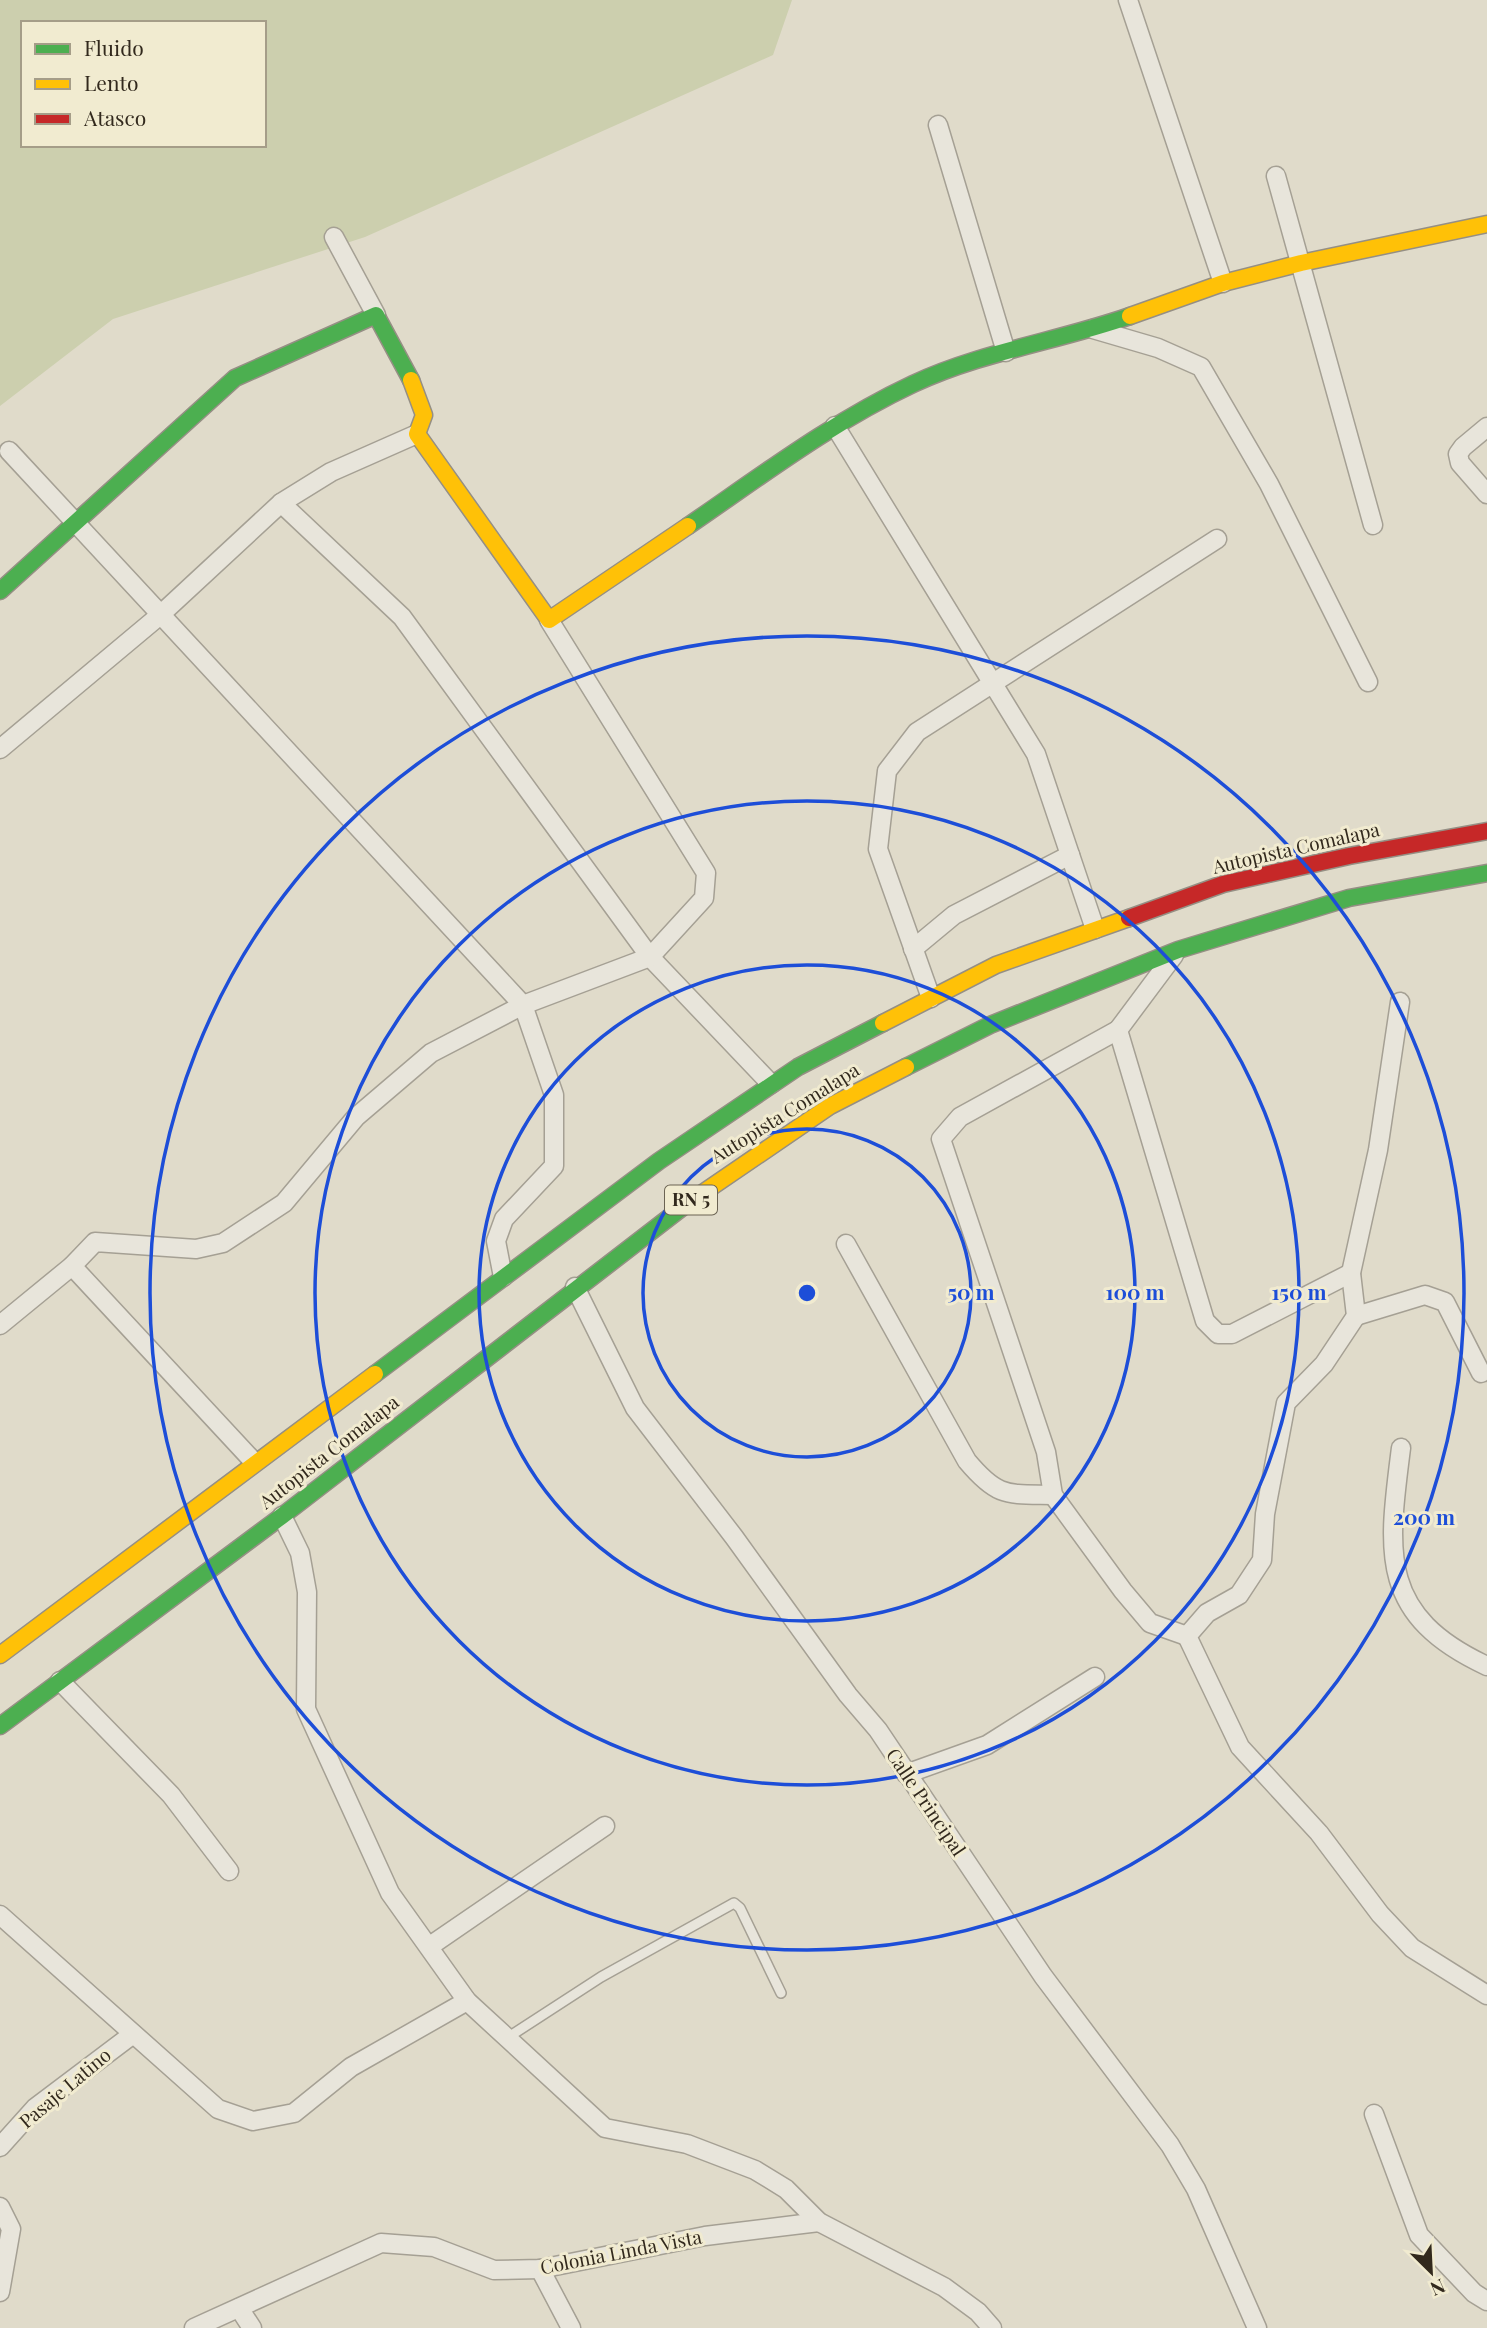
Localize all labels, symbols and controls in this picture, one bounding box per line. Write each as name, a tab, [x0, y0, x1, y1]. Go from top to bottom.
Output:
legend	[21, 21, 266, 147]
text: Fluido	[84, 33, 144, 61]
text: Lento	[84, 68, 138, 96]
text: Atasco	[83, 103, 146, 131]
street label: Autopista Comalapa	[1209, 815, 1382, 879]
street label: Autopista Comalapa	[704, 1056, 864, 1169]
road number: RN 5	[665, 1185, 717, 1214]
text: 50 m	[947, 1277, 995, 1305]
text: 100 m	[1105, 1277, 1165, 1305]
text: 150 m	[1272, 1277, 1326, 1305]
centre of rings	[795, 1281, 819, 1305]
street label: Autopista Comalapa	[252, 1388, 404, 1515]
text: 200 m	[1393, 1502, 1455, 1530]
street label: Calle Principal	[881, 1742, 973, 1861]
street label: Pasaje Latino	[13, 2041, 116, 2133]
street label: Colonia Linda Vista	[538, 2223, 704, 2279]
north arrow	[1396, 2237, 1466, 2307]
text: N	[1427, 2274, 1450, 2303]

